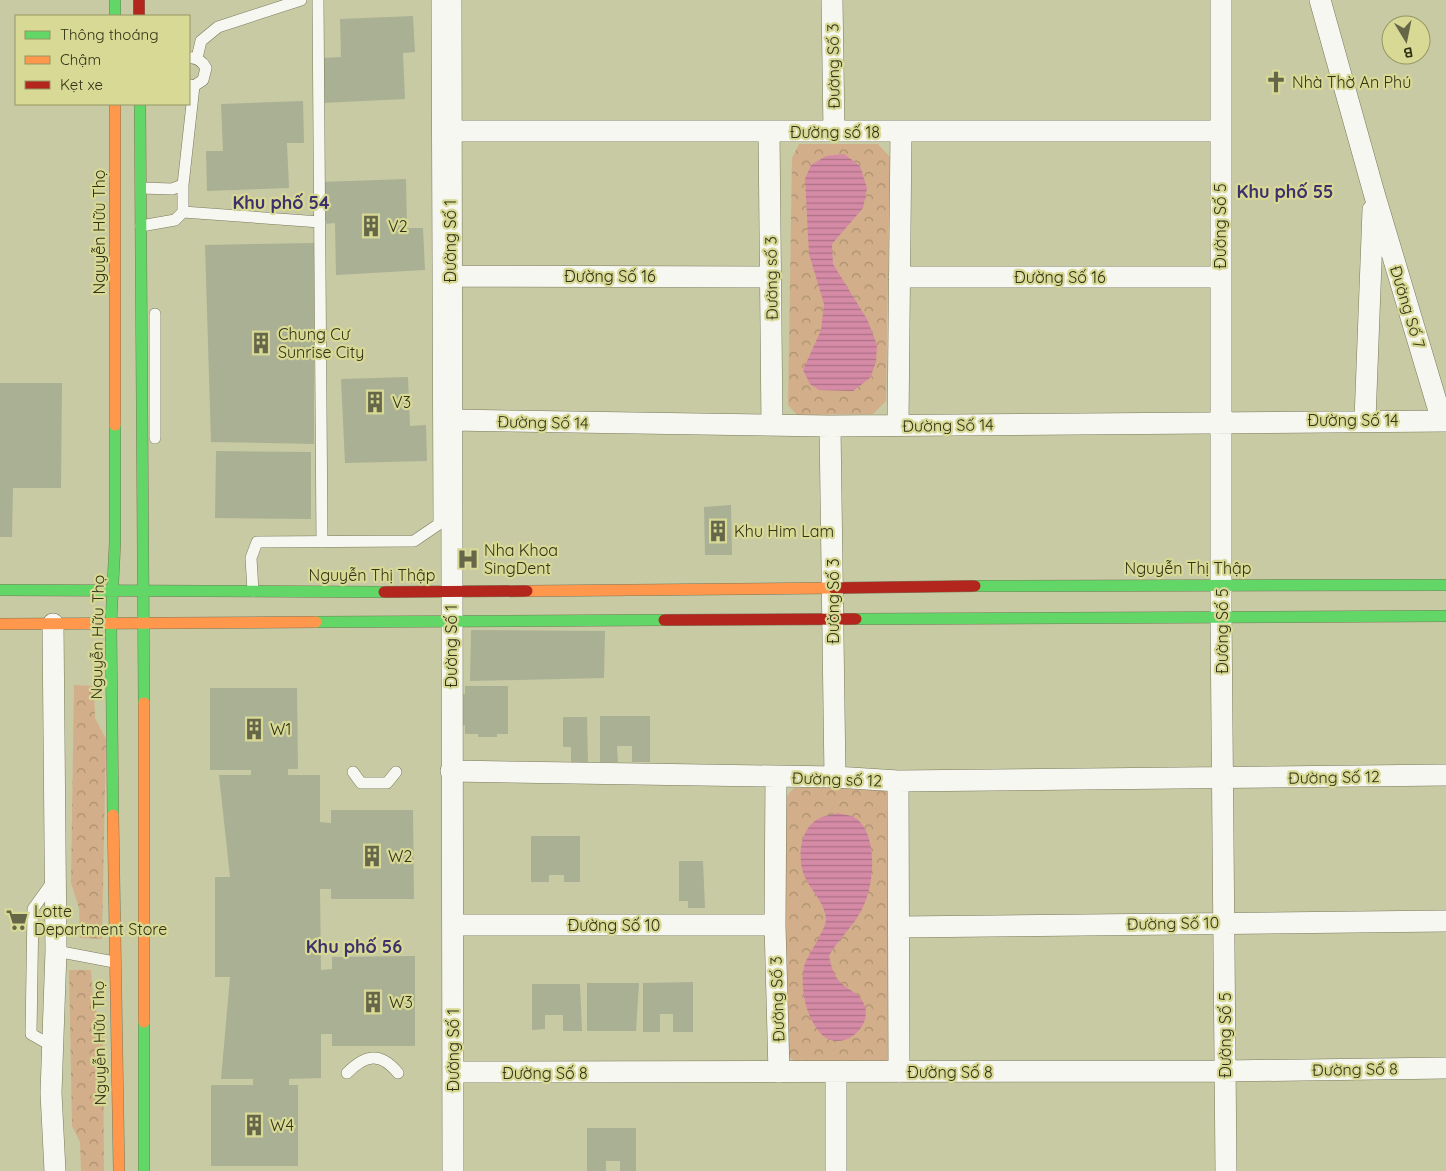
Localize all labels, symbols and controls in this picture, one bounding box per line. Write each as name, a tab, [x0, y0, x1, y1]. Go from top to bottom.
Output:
legend	[15, 15, 190, 105]
north arrow	[1381, 15, 1431, 65]
street label: Đường Số 3	[822, 23, 844, 109]
text: Thông thoáng	[60, 25, 159, 44]
text: B	[1402, 43, 1414, 62]
text: Chậm	[60, 50, 101, 69]
church icon: Nhà Thờ An Phú	[1263, 69, 1289, 95]
place label: Nhà Thờ An Phú	[1292, 72, 1411, 92]
text: Kẹt xe	[60, 75, 103, 94]
street label: Đường số 18	[790, 122, 880, 142]
street label: Nguyễn Hữu Thọ	[89, 170, 109, 294]
district label: Khu phố 55	[1237, 180, 1333, 203]
street label: Đường Số 5	[1210, 183, 1230, 269]
district label: Khu phố 54	[232, 191, 330, 214]
street label: Đường Số 1	[440, 200, 460, 282]
building icon: V2	[358, 213, 384, 239]
place label: V2	[388, 216, 408, 236]
street label: Đường số 3	[760, 236, 782, 320]
street label: Đường Số 7	[1386, 263, 1430, 351]
street label: Đường Số 16	[564, 266, 656, 286]
street label: Đường Số 16	[1014, 267, 1106, 287]
place label: Chung Cư Sunrise City	[278, 324, 364, 362]
building icon: Chung Cư Sunrise City	[248, 330, 274, 356]
building icon: V3	[362, 389, 388, 415]
place label: V3	[392, 392, 411, 412]
street label: Đường Số 14	[1307, 410, 1399, 430]
street label: Đường Số 14	[497, 411, 589, 433]
street label: Đường Số 14	[902, 414, 994, 436]
building icon: Khu Him Lam	[705, 518, 731, 544]
place label: Khu Him Lam	[734, 521, 834, 541]
place label: Nha Khoa SingDent	[484, 540, 558, 578]
hospital icon: Nha Khoa SingDent	[455, 546, 481, 572]
street label: Đường Số 3	[823, 558, 843, 644]
street label: Nguyễn Thị Thập	[1125, 558, 1251, 578]
street label: Nguyễn Thị Thập	[309, 565, 435, 585]
street label: Nguyễn Hữu Thọ	[86, 574, 108, 700]
street label: Đường Số 5	[1212, 588, 1232, 674]
street label: Đường Số 1	[441, 605, 461, 687]
building icon: W1	[241, 716, 267, 742]
place label: W1	[270, 719, 291, 739]
street label: Đường Số 12	[1288, 766, 1380, 788]
street label: Đường số 12	[792, 767, 883, 791]
building icon: W2	[359, 843, 385, 869]
place label: W2	[388, 846, 412, 866]
place label: Lotte Department Store	[34, 901, 167, 939]
supermarket icon: Lotte Department Store	[4, 907, 30, 933]
street label: Đường Số 10	[1127, 912, 1219, 934]
street label: Đường Số 10	[568, 915, 660, 935]
district label: Khu phố 56	[306, 935, 402, 958]
street label: Đường Số 3	[766, 956, 788, 1042]
street label: Nguyễn Hữu Thọ	[88, 980, 110, 1106]
building icon: W3	[360, 989, 386, 1015]
place label: W3	[389, 992, 413, 1012]
street label: Đường Số 5	[1215, 992, 1235, 1078]
street label: Đường Số 1	[443, 1009, 463, 1091]
street label: Đường Số 8	[1312, 1058, 1398, 1080]
street label: Đường Số 8	[907, 1062, 993, 1082]
street label: Đường Số 8	[502, 1063, 588, 1083]
building icon: W4	[241, 1112, 267, 1138]
place label: W4	[270, 1115, 294, 1135]

